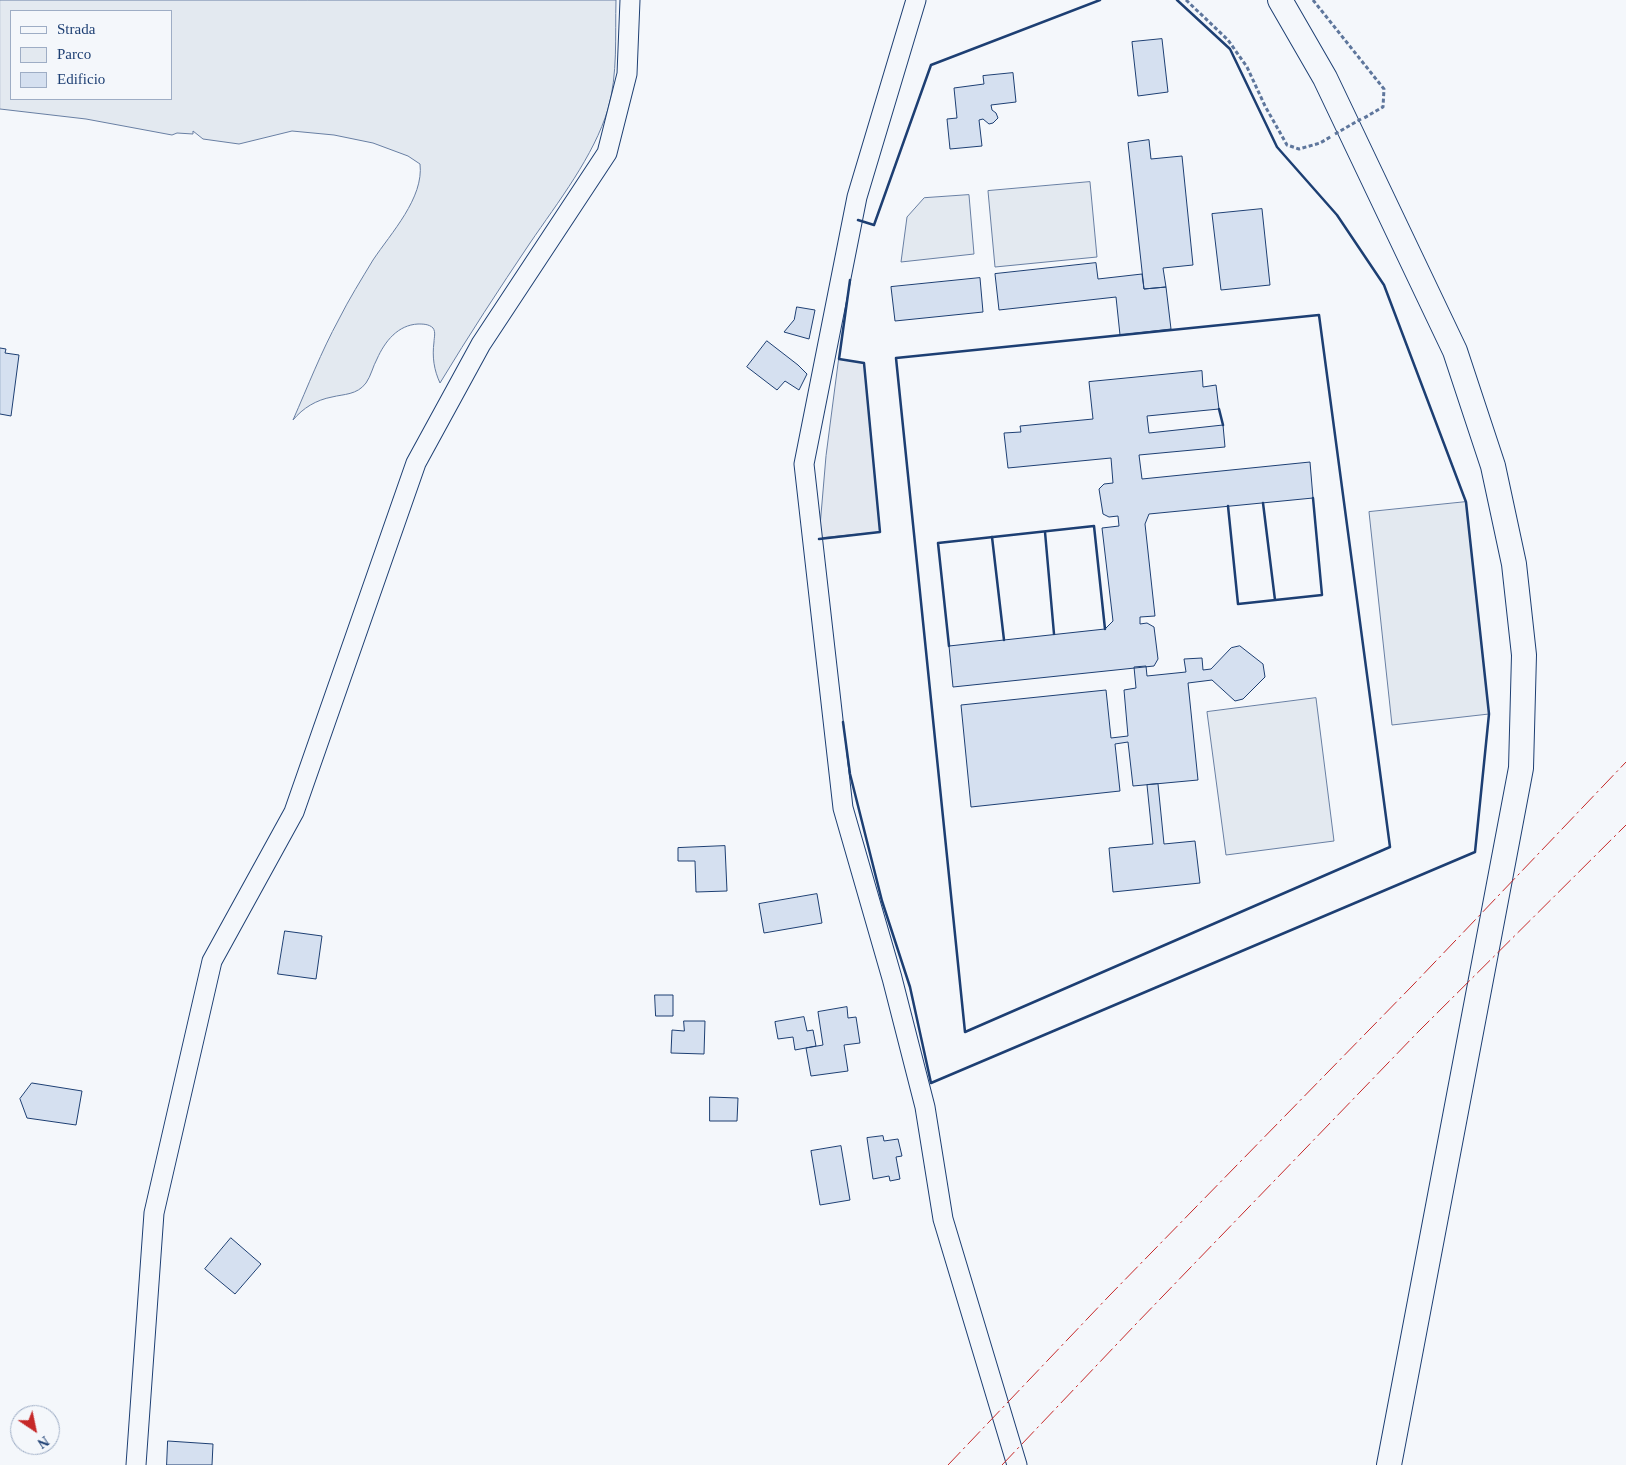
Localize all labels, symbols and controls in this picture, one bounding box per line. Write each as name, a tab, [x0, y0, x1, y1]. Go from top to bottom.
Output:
legend	[10, 10, 172, 100]
text: Strada	[57, 21, 95, 37]
text: Parco	[57, 46, 91, 62]
text: Edificio	[57, 71, 105, 87]
north arrow	[10, 1405, 60, 1455]
text: N	[35, 1433, 51, 1451]

